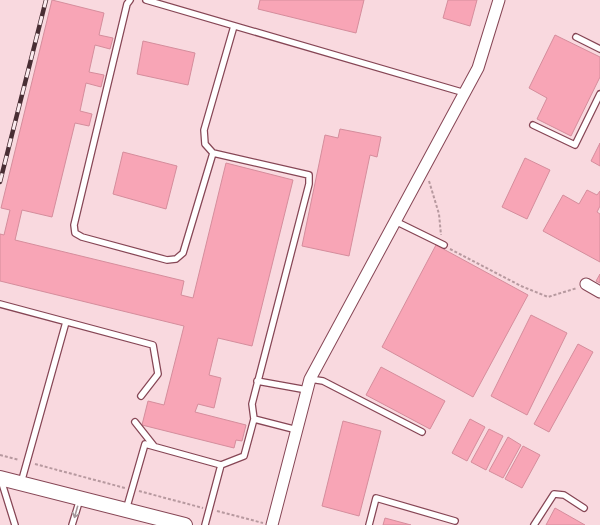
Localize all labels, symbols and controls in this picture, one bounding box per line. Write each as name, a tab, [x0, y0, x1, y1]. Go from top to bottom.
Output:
one-way arrow	[72, 505, 79, 518]

